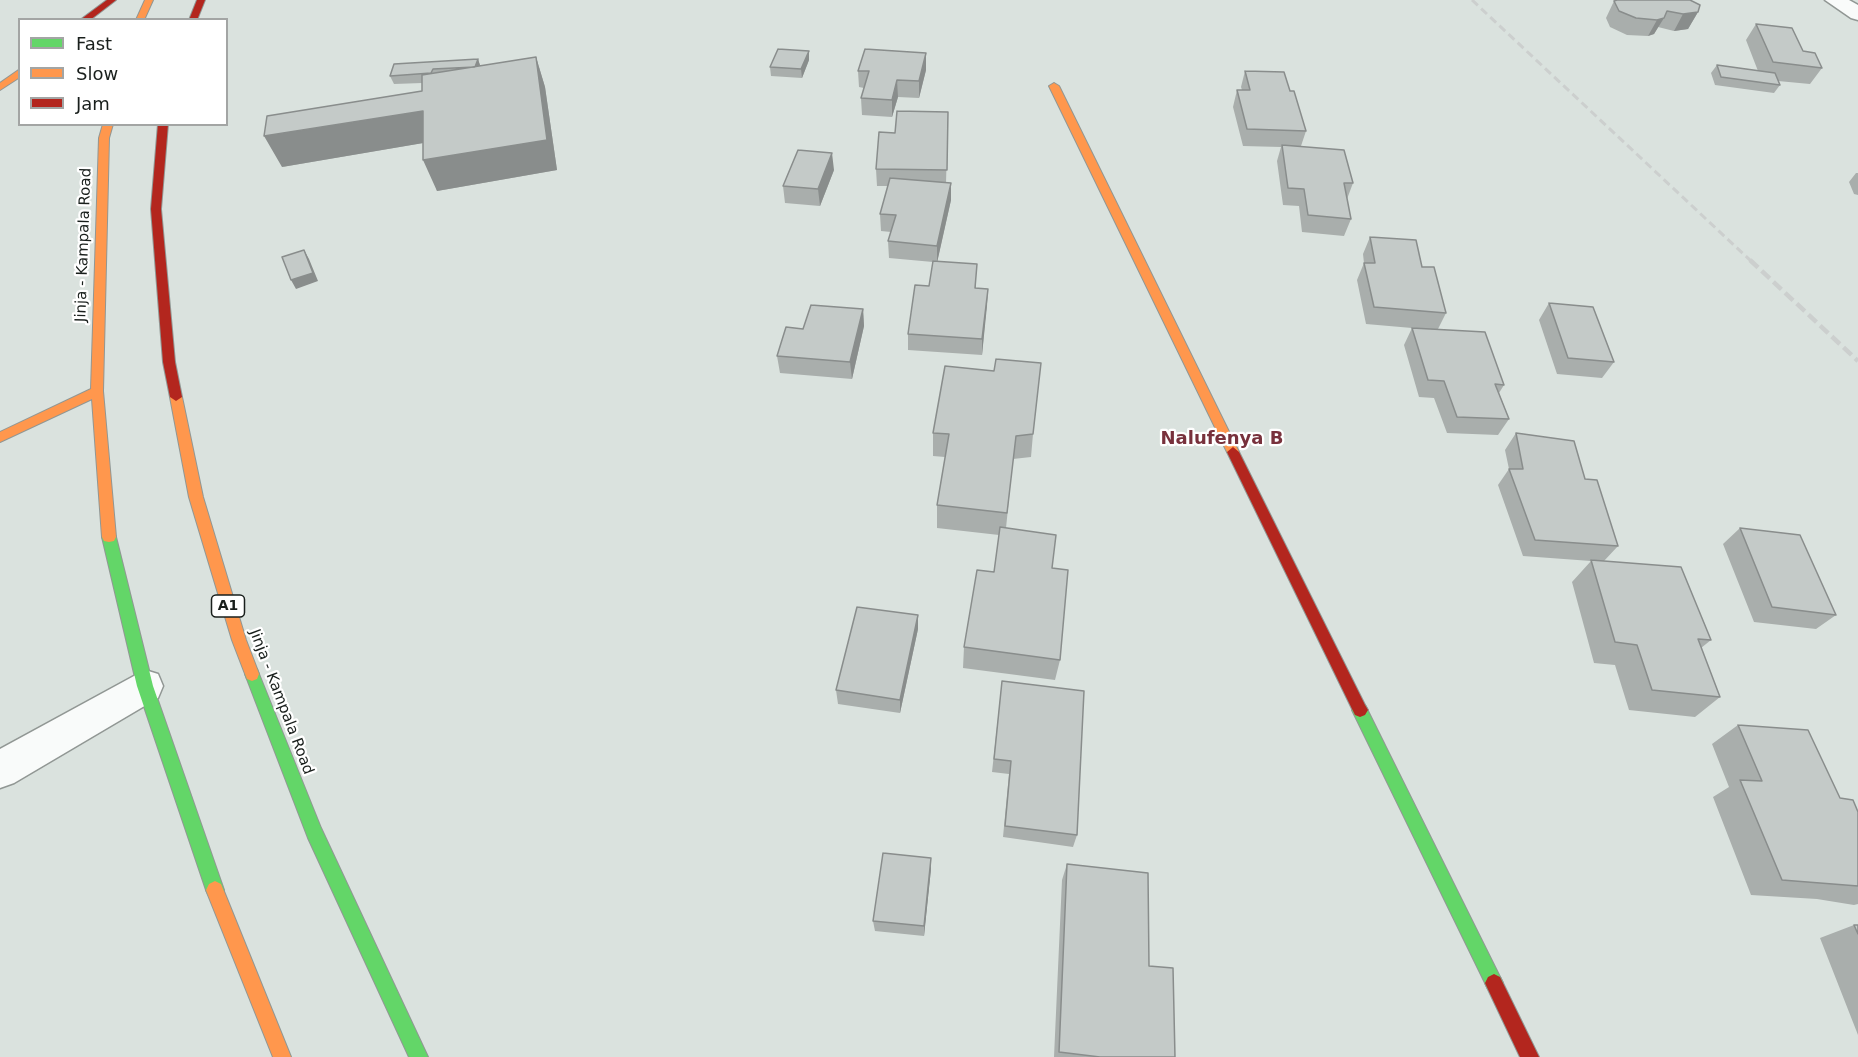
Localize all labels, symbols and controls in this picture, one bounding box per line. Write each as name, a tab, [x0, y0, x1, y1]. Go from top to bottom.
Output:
legend	[18, 18, 228, 126]
text: Fast	[76, 33, 112, 54]
text: Slow	[76, 63, 118, 84]
text: Jam	[76, 93, 110, 114]
street label: Jinja - Kampala Road	[72, 168, 96, 322]
district label: Nalufenya B	[1161, 428, 1283, 450]
road number: A1	[212, 595, 244, 617]
street label: Jinja - Kampala Road	[245, 627, 317, 777]

